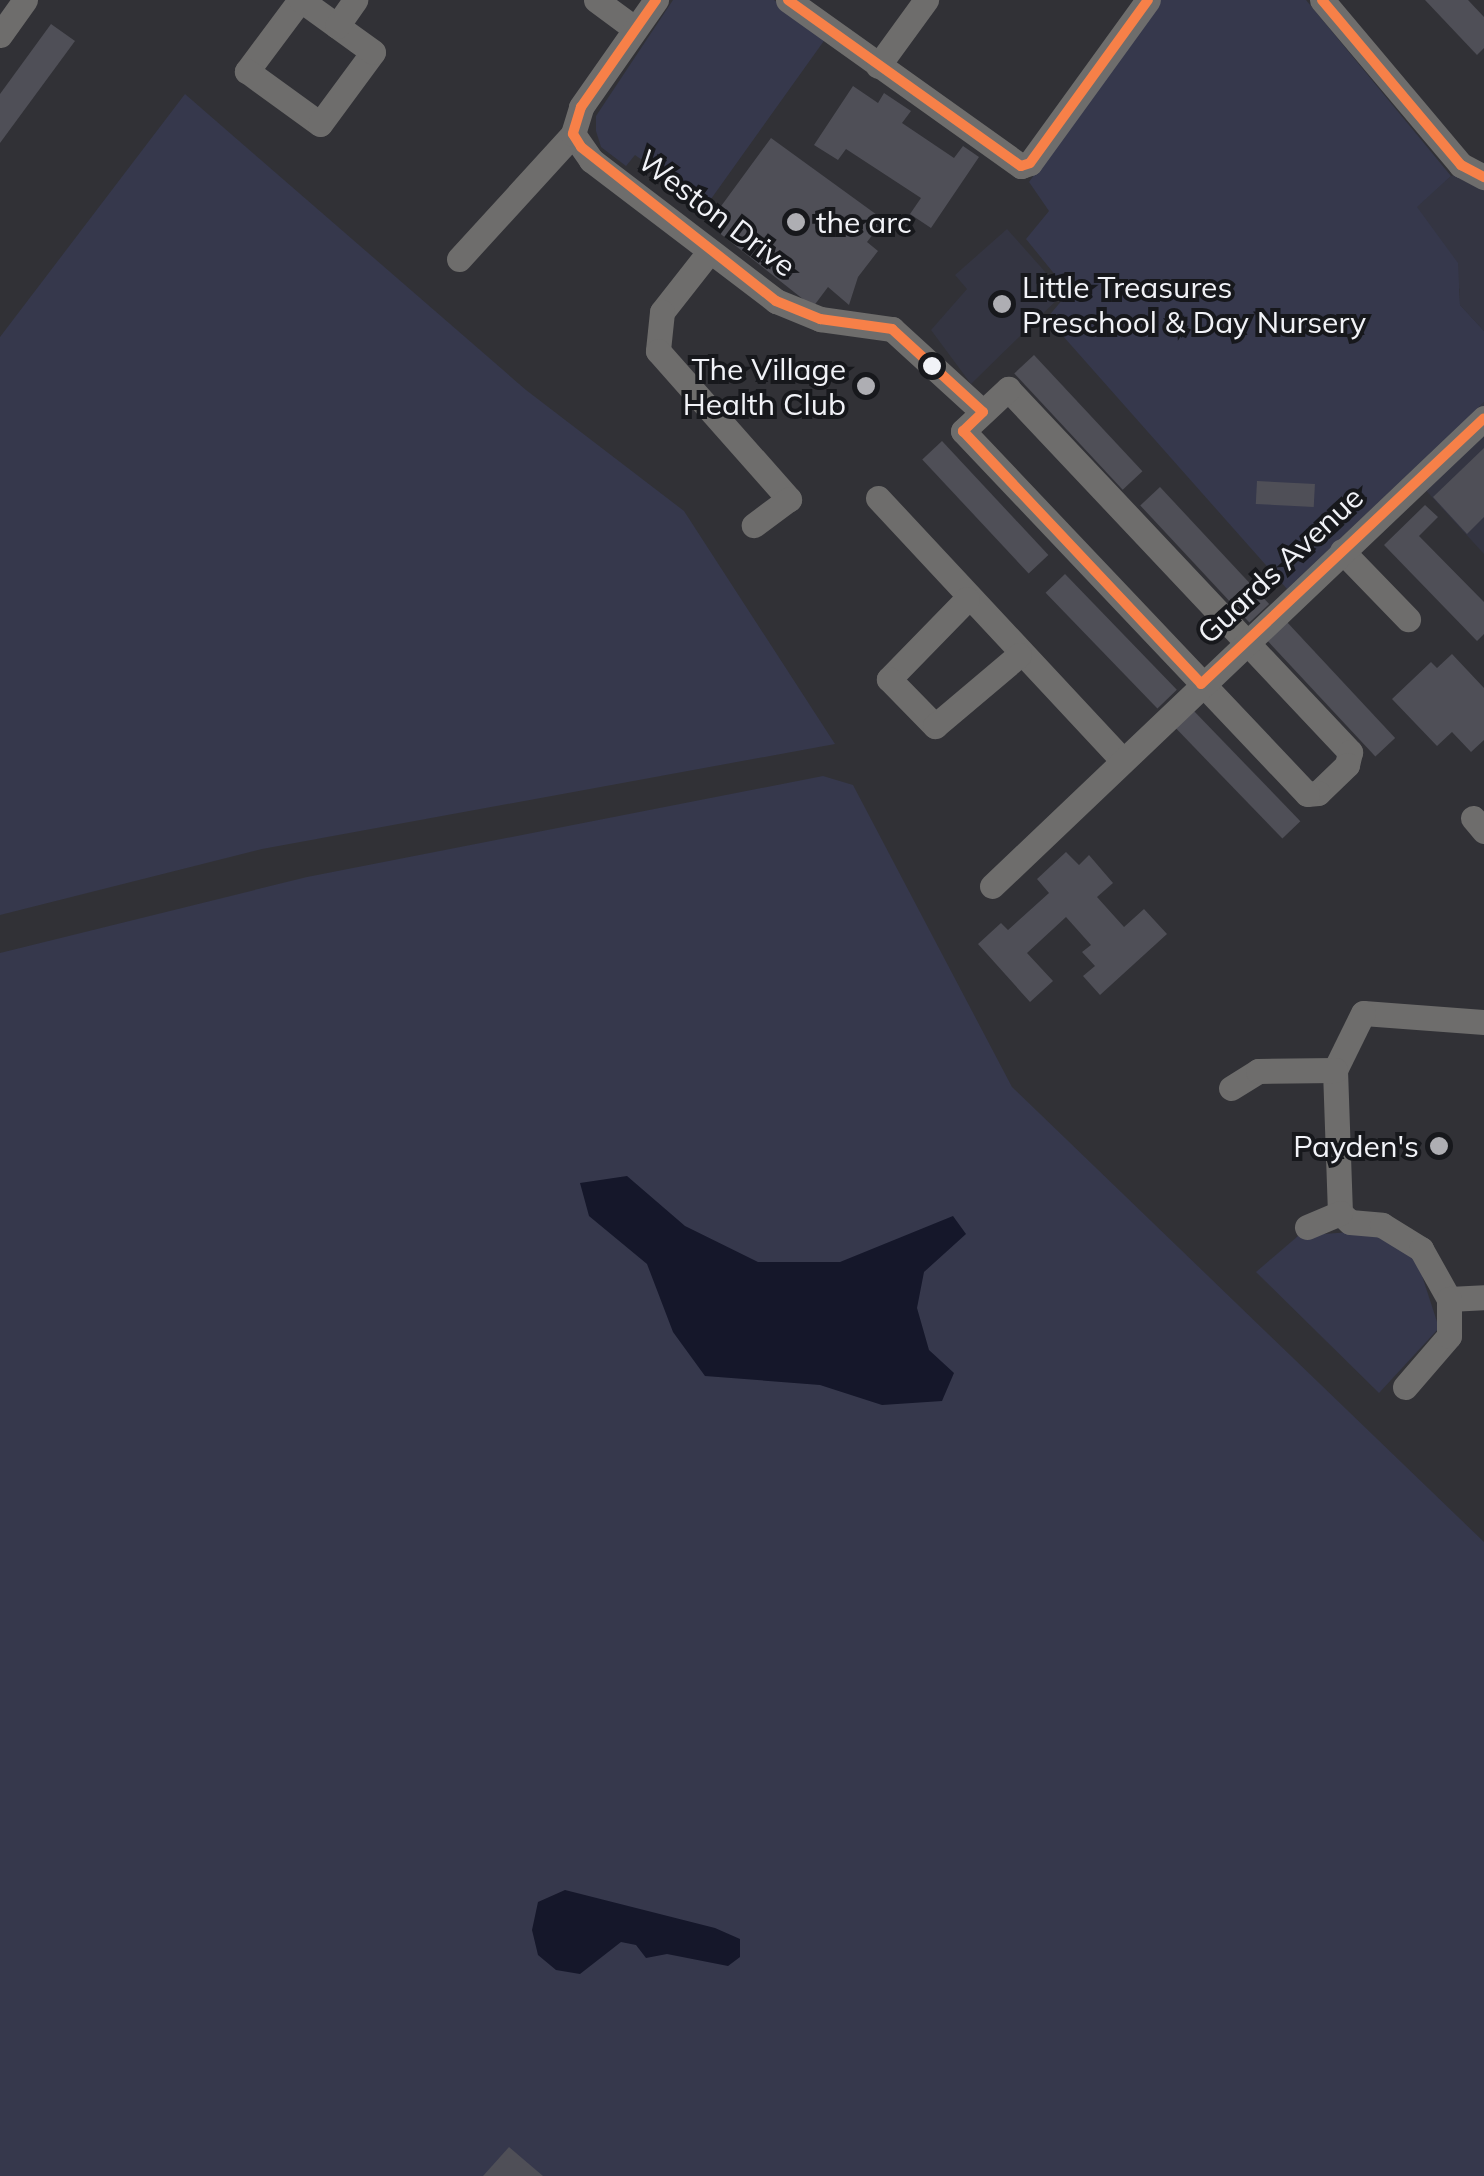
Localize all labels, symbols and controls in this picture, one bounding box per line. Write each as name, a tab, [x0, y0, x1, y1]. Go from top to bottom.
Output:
street label: Weston Drive	[631, 142, 803, 284]
place label: the arc	[816, 204, 912, 240]
marker: the arc	[785, 211, 807, 233]
place label: Little Treasures Preschool & Day Nursery	[1022, 269, 1366, 340]
marker: Little Treasures Preschool & Day Nursery	[991, 293, 1013, 315]
place label: The Village Health Club	[683, 351, 846, 422]
unlabelled marker	[922, 356, 942, 376]
marker: The Village Health Club	[855, 375, 877, 397]
street label: Guards Avenue	[1190, 479, 1370, 651]
place label: Payden's	[1293, 1128, 1419, 1164]
marker: Payden's	[1428, 1135, 1450, 1157]

